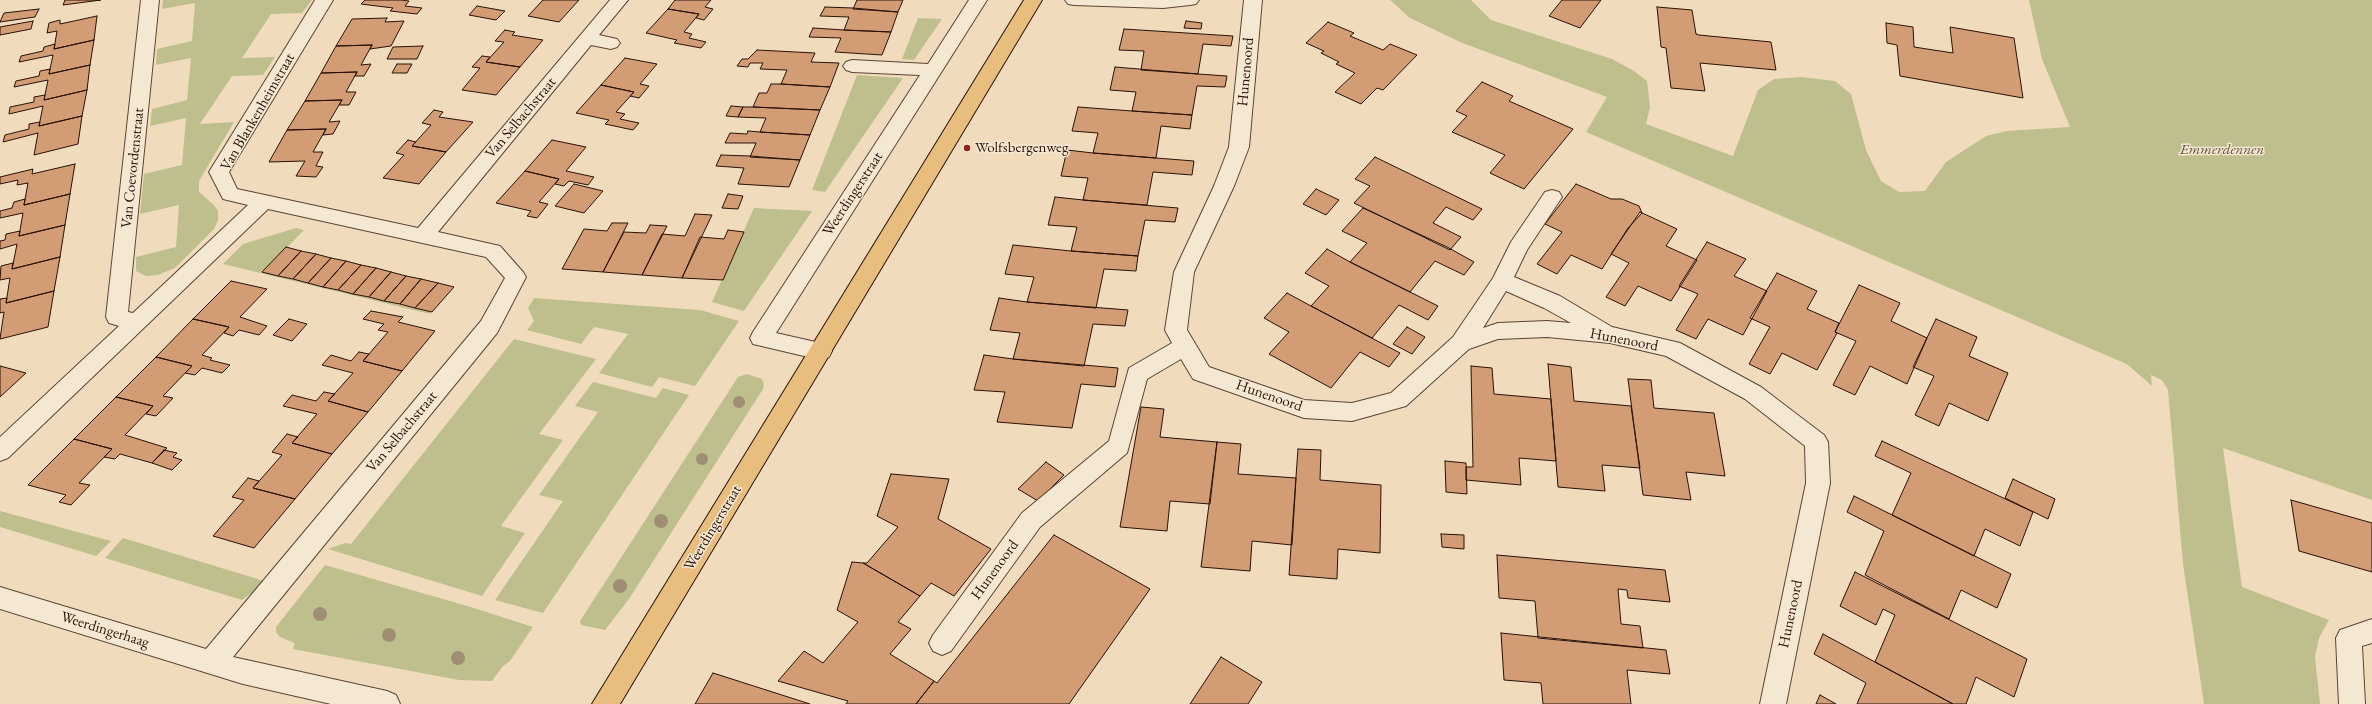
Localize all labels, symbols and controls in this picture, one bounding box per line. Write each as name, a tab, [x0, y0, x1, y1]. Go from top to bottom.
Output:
street label: Hunenoord	[1234, 37, 1258, 107]
street label: Van Blankenheimstraat	[217, 50, 299, 174]
street label: Van Selbachstraat	[482, 74, 560, 162]
street label: Van Coevordenstraat	[118, 107, 148, 229]
place label: Wolfsbergenweg	[975, 139, 1068, 157]
park label: Emmerdennen	[2180, 141, 2264, 159]
marker: Wolfsbergenweg	[962, 143, 972, 153]
street label: Weerdingerstraat	[819, 149, 887, 239]
street label: Hunenoord	[1588, 325, 1660, 355]
street label: Hunenoord	[1233, 376, 1305, 416]
street label: Van Selbachstraat	[363, 388, 441, 476]
street label: Weerdingerstraat	[680, 482, 746, 574]
street label: Hunenoord	[967, 537, 1023, 603]
street label: Hunenoord	[1775, 578, 1807, 650]
street label: Weerdingerhaag	[59, 608, 151, 652]

